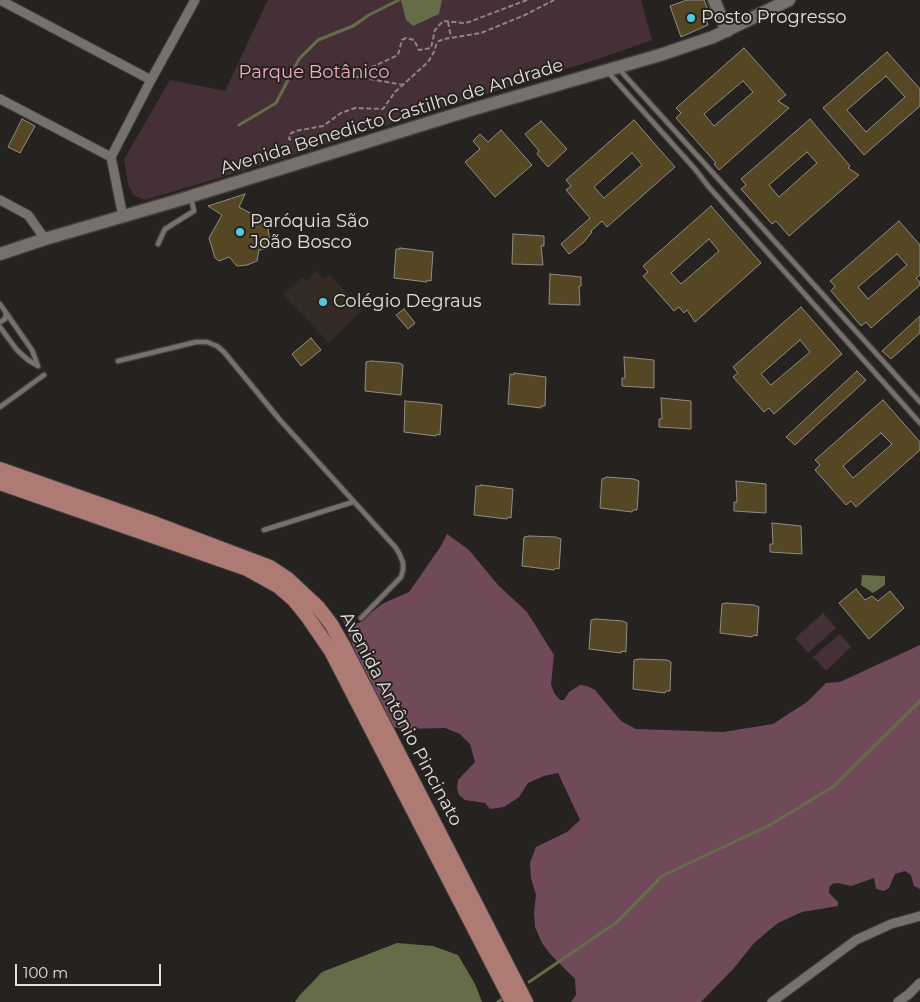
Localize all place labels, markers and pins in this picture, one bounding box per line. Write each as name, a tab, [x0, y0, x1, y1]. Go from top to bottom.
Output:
place label: Posto Progresso	[701, 7, 847, 29]
marker: Posto Progresso	[685, 12, 697, 24]
place label: Paróquia São João Bosco	[250, 211, 369, 253]
marker: Paróquia São João Bosco	[234, 226, 246, 238]
place label: Colégio Degraus	[333, 291, 482, 313]
marker: Colégio Degraus	[317, 296, 329, 308]

